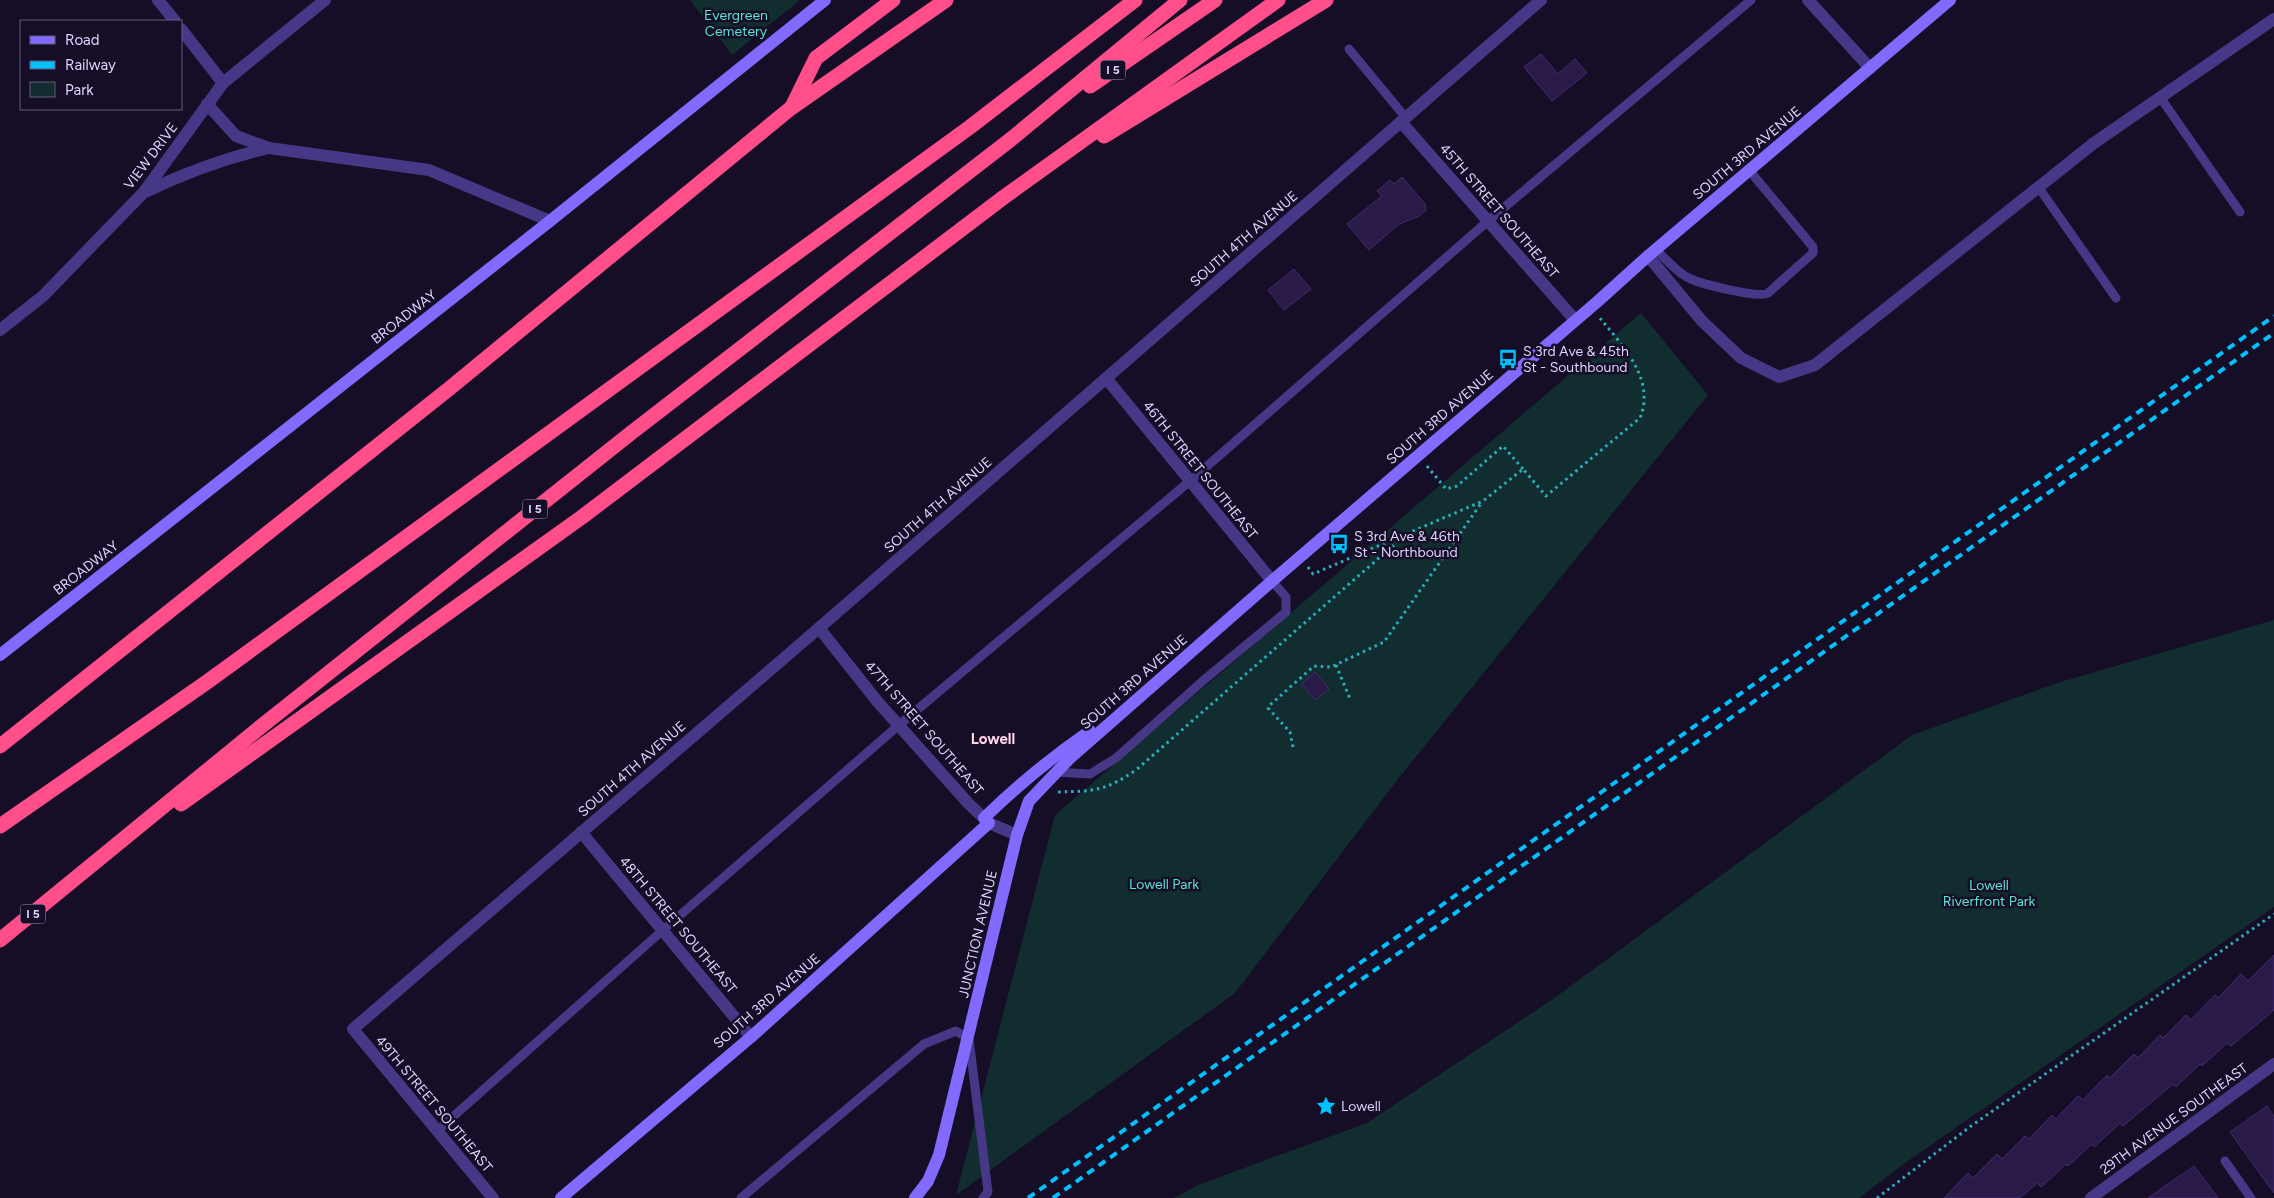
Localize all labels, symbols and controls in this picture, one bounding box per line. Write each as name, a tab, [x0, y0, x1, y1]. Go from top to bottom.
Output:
park label: Evergreen Cemetery	[704, 7, 768, 40]
legend	[20, 20, 182, 110]
text: Road	[65, 31, 100, 49]
text: Railway	[65, 56, 116, 74]
road number: I 5	[1100, 60, 1126, 80]
text: Park	[65, 81, 94, 99]
street label: SOUTH 3RD AVENUE	[1689, 103, 1805, 203]
street label: VIEW DRIVE	[120, 119, 182, 193]
street label: 45TH STREET SOUTHEAST	[1436, 140, 1562, 282]
street label: SOUTH 4TH AVENUE	[1187, 188, 1301, 290]
street label: BROADWAY	[368, 286, 440, 348]
place label: S 3rd Ave & 45th St - Southbound	[1523, 343, 1629, 376]
bus stop icon: S 3rd Ave & 45th St - Southbound	[1497, 348, 1519, 370]
street label: SOUTH 3RD AVENUE	[1383, 366, 1497, 468]
street label: 46TH STREET SOUTHEAST	[1139, 398, 1261, 543]
street label: SOUTH 4TH AVENUE	[881, 454, 995, 556]
road number: I 5	[522, 499, 548, 518]
place label: S 3rd Ave & 46th St - Northbound	[1354, 528, 1460, 561]
bus stop icon: S 3rd Ave & 46th St - Northbound	[1328, 533, 1350, 555]
street label: BROADWAY	[50, 537, 122, 599]
street label: SOUTH 3RD AVENUE	[1077, 631, 1191, 733]
street label: 47TH STREET SOUTHEAST	[861, 657, 987, 799]
street label: SOUTH 4TH AVENUE	[575, 718, 689, 820]
district label: Lowell	[971, 730, 1015, 748]
street label: 48TH STREET SOUTHEAST	[616, 853, 740, 997]
street label: JUNCTION AVENUE	[955, 868, 1001, 1000]
park label: Lowell Park	[1129, 876, 1199, 893]
park label: Lowell Riverfront Park	[1943, 877, 2036, 910]
road number: I 5	[20, 904, 46, 924]
street label: SOUTH 3RD AVENUE	[710, 950, 824, 1052]
street label: 49TH STREET SOUTHEAST	[372, 1032, 496, 1176]
street label: 29TH AVENUE SOUTHEAST	[2097, 1060, 2251, 1178]
place icon: Lowell	[1315, 1095, 1337, 1117]
place label: Lowell	[1341, 1098, 1381, 1115]

